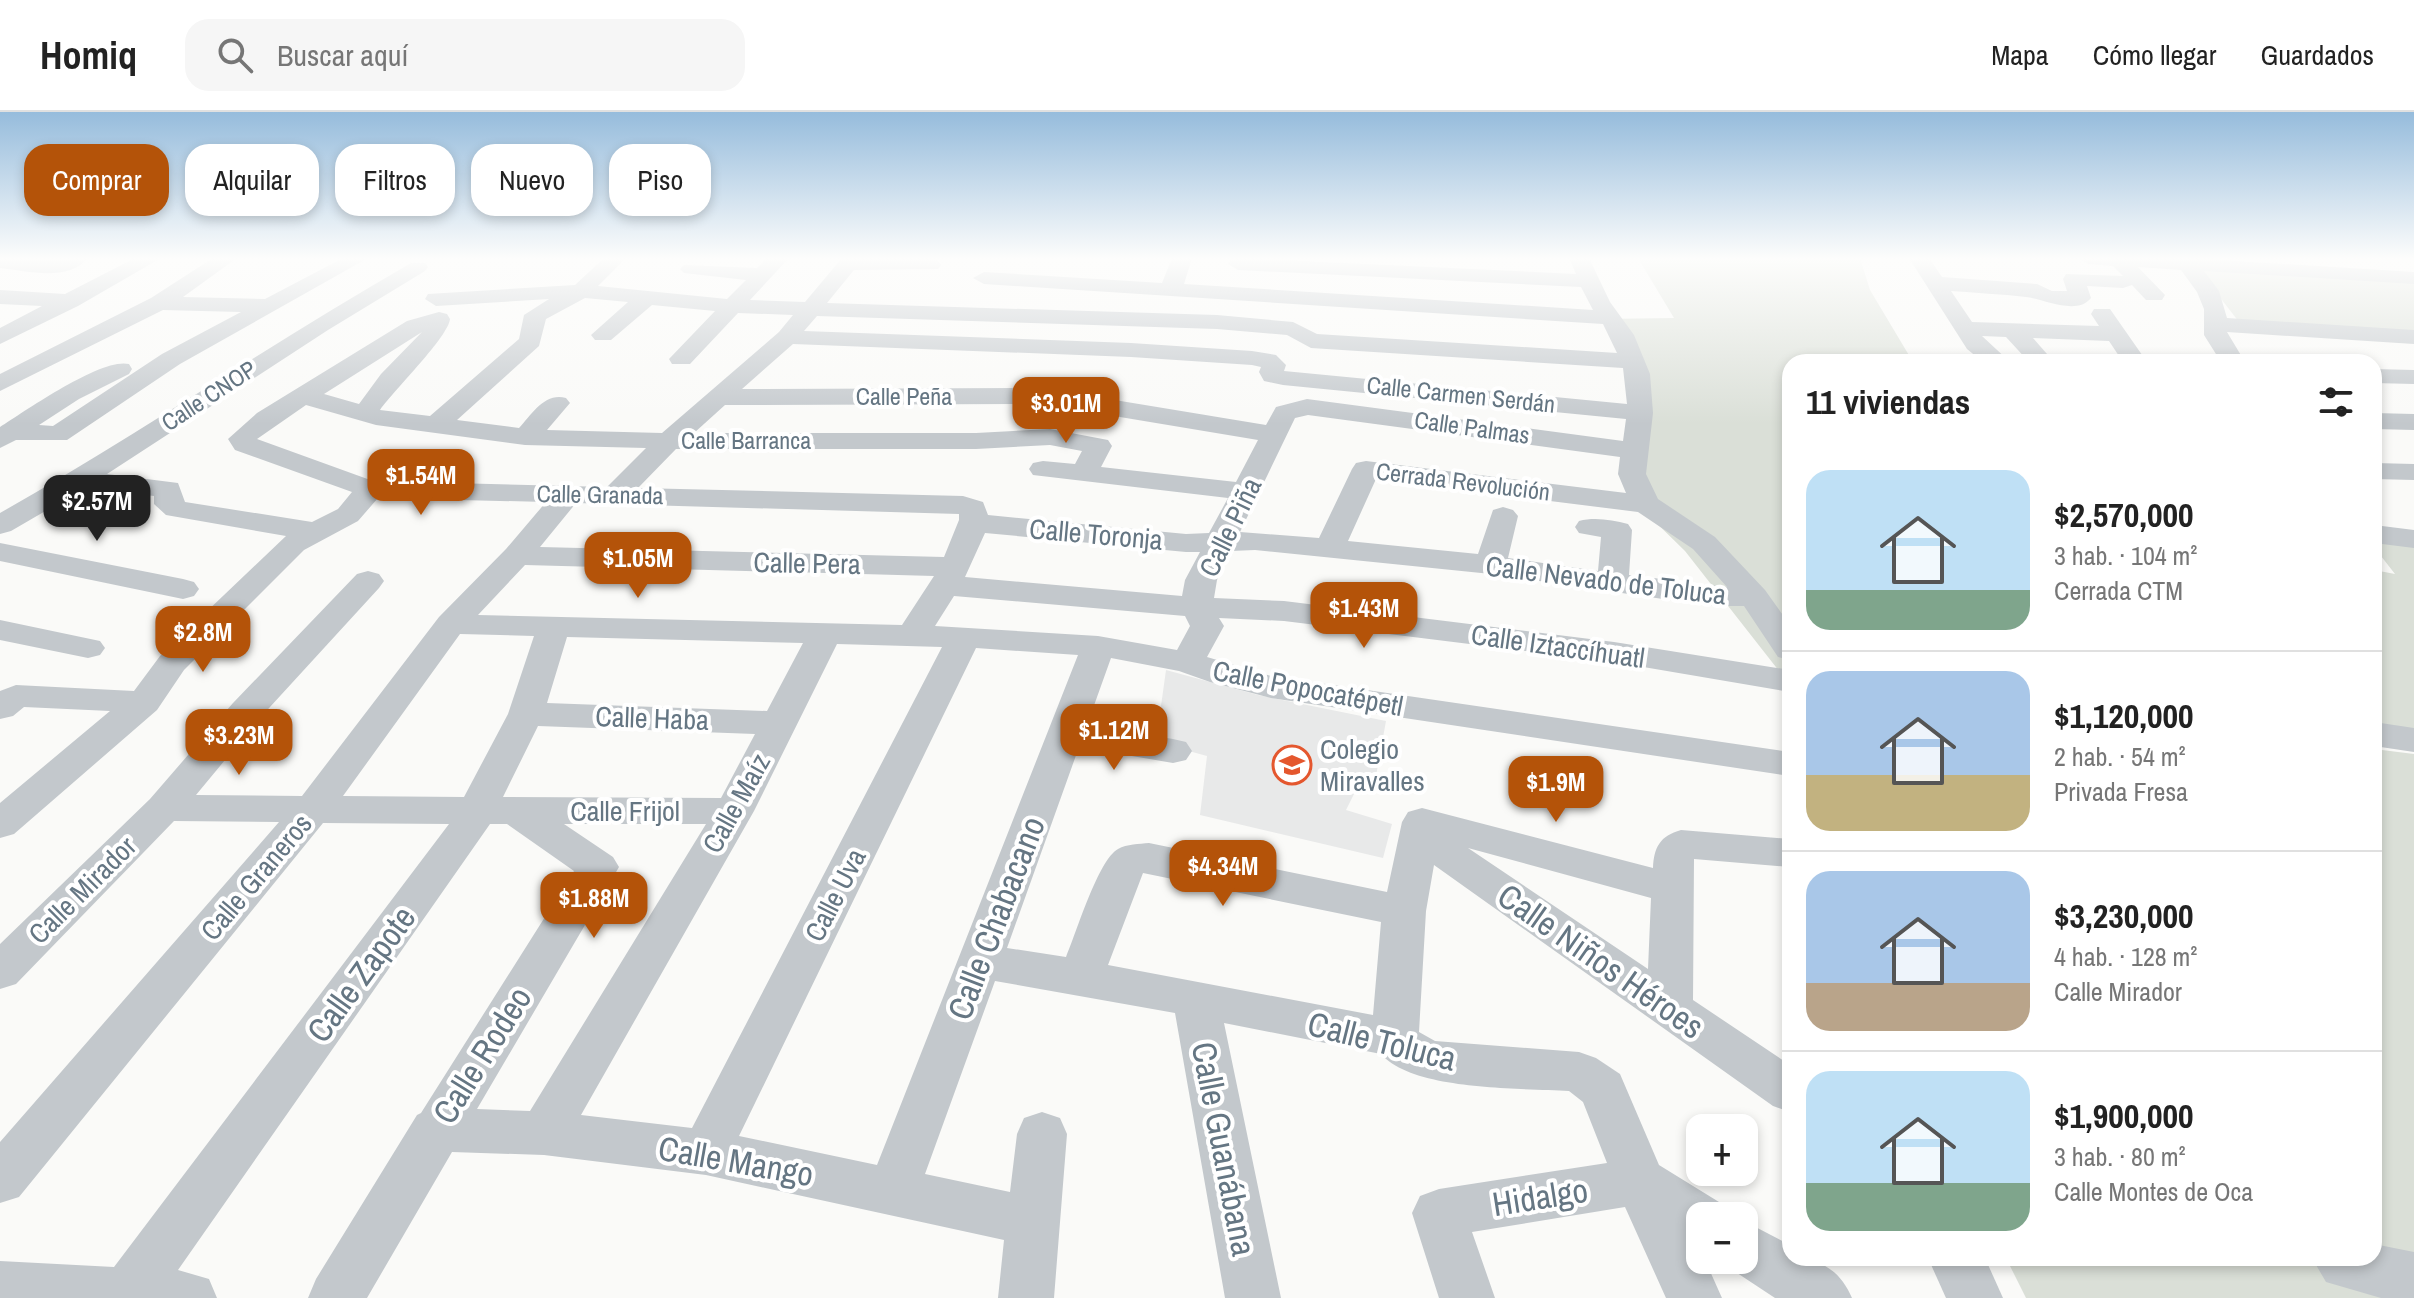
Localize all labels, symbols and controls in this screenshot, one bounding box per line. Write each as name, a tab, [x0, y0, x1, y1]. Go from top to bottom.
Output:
search box	[185, 19, 745, 91]
text: Homiq	[40, 30, 137, 81]
icon: search	[213, 33, 257, 77]
text: Buscar aquí	[277, 35, 408, 75]
text: Mapa	[1991, 36, 2049, 74]
text: Cómo llegar	[2093, 36, 2216, 74]
text: Guardados	[2260, 36, 2374, 74]
chip: Comprar	[24, 144, 169, 216]
chip: Alquilar	[185, 144, 319, 216]
chip: Filtros	[335, 144, 455, 216]
chip: Nuevo	[471, 144, 593, 216]
chip: Piso	[609, 144, 711, 216]
street label: Calle CNOP	[155, 353, 262, 438]
street label: Calle Carmen Serdán	[1365, 368, 1557, 420]
pin: $3.01M	[1001, 377, 1131, 445]
text: 11 viviendas	[1806, 379, 1970, 425]
street label: Calle Peña	[856, 380, 952, 412]
icon: filters	[2314, 380, 2358, 424]
text: $3.01M	[1030, 385, 1102, 420]
street label: Calle Palmas	[1413, 403, 1532, 451]
street label: Calle Barranca	[681, 424, 811, 456]
pin: $1.54M	[356, 449, 486, 517]
street label: Cerrada Revolución	[1374, 454, 1552, 508]
text: $1.54M	[385, 457, 457, 492]
street label: Calle Piña	[1190, 471, 1270, 583]
pin: $2.57M	[32, 475, 162, 543]
street label: Calle Granada	[536, 477, 664, 511]
text: $2.57M	[61, 483, 133, 518]
text: $2,570,000	[2054, 492, 2194, 538]
icon: home	[1870, 502, 1966, 598]
street label: Calle Toronja	[1028, 509, 1164, 559]
pin: $1.05M	[573, 532, 703, 600]
text: 3 hab. · 104 m²	[2054, 538, 2197, 573]
text: $1.05M	[602, 540, 674, 575]
street label: Calle Pera	[753, 543, 861, 583]
street label: Calle Nevado de Toluca	[1484, 546, 1729, 614]
text: Cerrada CTM	[2054, 573, 2183, 608]
pin: $1.43M	[1299, 582, 1429, 650]
text: $1.43M	[1328, 590, 1400, 625]
pin: $2.8M	[147, 606, 259, 674]
text: $2.8M	[173, 614, 233, 649]
street label: Calle Iztaccíhuatl	[1469, 615, 1647, 677]
street label: Calle Popocatépetl	[1210, 651, 1406, 725]
text: $1,120,000	[2054, 693, 2194, 739]
street label: Calle Haba	[595, 697, 710, 739]
icon: home	[1870, 703, 1966, 799]
pin: $1.12M	[1049, 704, 1179, 772]
pin: $3.23M	[174, 709, 304, 777]
text: $1.12M	[1078, 712, 1150, 747]
text: $3.23M	[203, 717, 275, 752]
place label: Colegio Miravalles	[1320, 730, 1425, 800]
text: 2 hab. · 54 m²	[2054, 739, 2186, 774]
school or university icon: Colegio Miravalles	[1271, 744, 1313, 786]
street label: Calle Maíz	[693, 746, 779, 860]
pin: $1.9M	[1500, 756, 1612, 824]
text: $1.9M	[1526, 764, 1586, 799]
text: Privada Fresa	[2054, 774, 2188, 809]
street label: Calle Frijol	[570, 792, 680, 830]
street label: Calle Graneros	[192, 806, 320, 948]
street label: Calle Chabacano	[936, 810, 1056, 1026]
street label: Calle Mirador	[20, 828, 144, 952]
pin: $4.34M	[1158, 840, 1288, 908]
street label: Calle Uva	[795, 842, 875, 948]
text: $4.34M	[1187, 848, 1259, 883]
pin: $1.88M	[529, 872, 659, 940]
street label: Calle Niños Héroes	[1489, 873, 1713, 1049]
text: $1.88M	[558, 880, 630, 915]
text: $3,230,000	[2054, 893, 2194, 939]
street label: Calle Zapote	[296, 897, 426, 1051]
icon: home	[1870, 903, 1966, 999]
text: 4 hab. · 128 m²	[2054, 939, 2197, 974]
text: Calle Mirador	[2054, 974, 2182, 1009]
street label: Calle Rodeo	[422, 978, 542, 1132]
street label: Calle Toluca	[1303, 1000, 1461, 1082]
street label: Calle Guanábana	[1181, 1038, 1267, 1260]
text: $1,900,000	[2054, 1093, 2194, 1139]
icon: home	[1870, 1103, 1966, 1199]
map controls	[1686, 1114, 1758, 1274]
button: +	[1686, 1114, 1758, 1186]
street label: Calle Mango	[655, 1125, 817, 1197]
text: 3 hab. · 80 m²	[2054, 1139, 2186, 1174]
street label: Hidalgo	[1489, 1167, 1591, 1227]
text: Calle Montes de Oca	[2054, 1174, 2253, 1209]
button: −	[1686, 1202, 1758, 1274]

